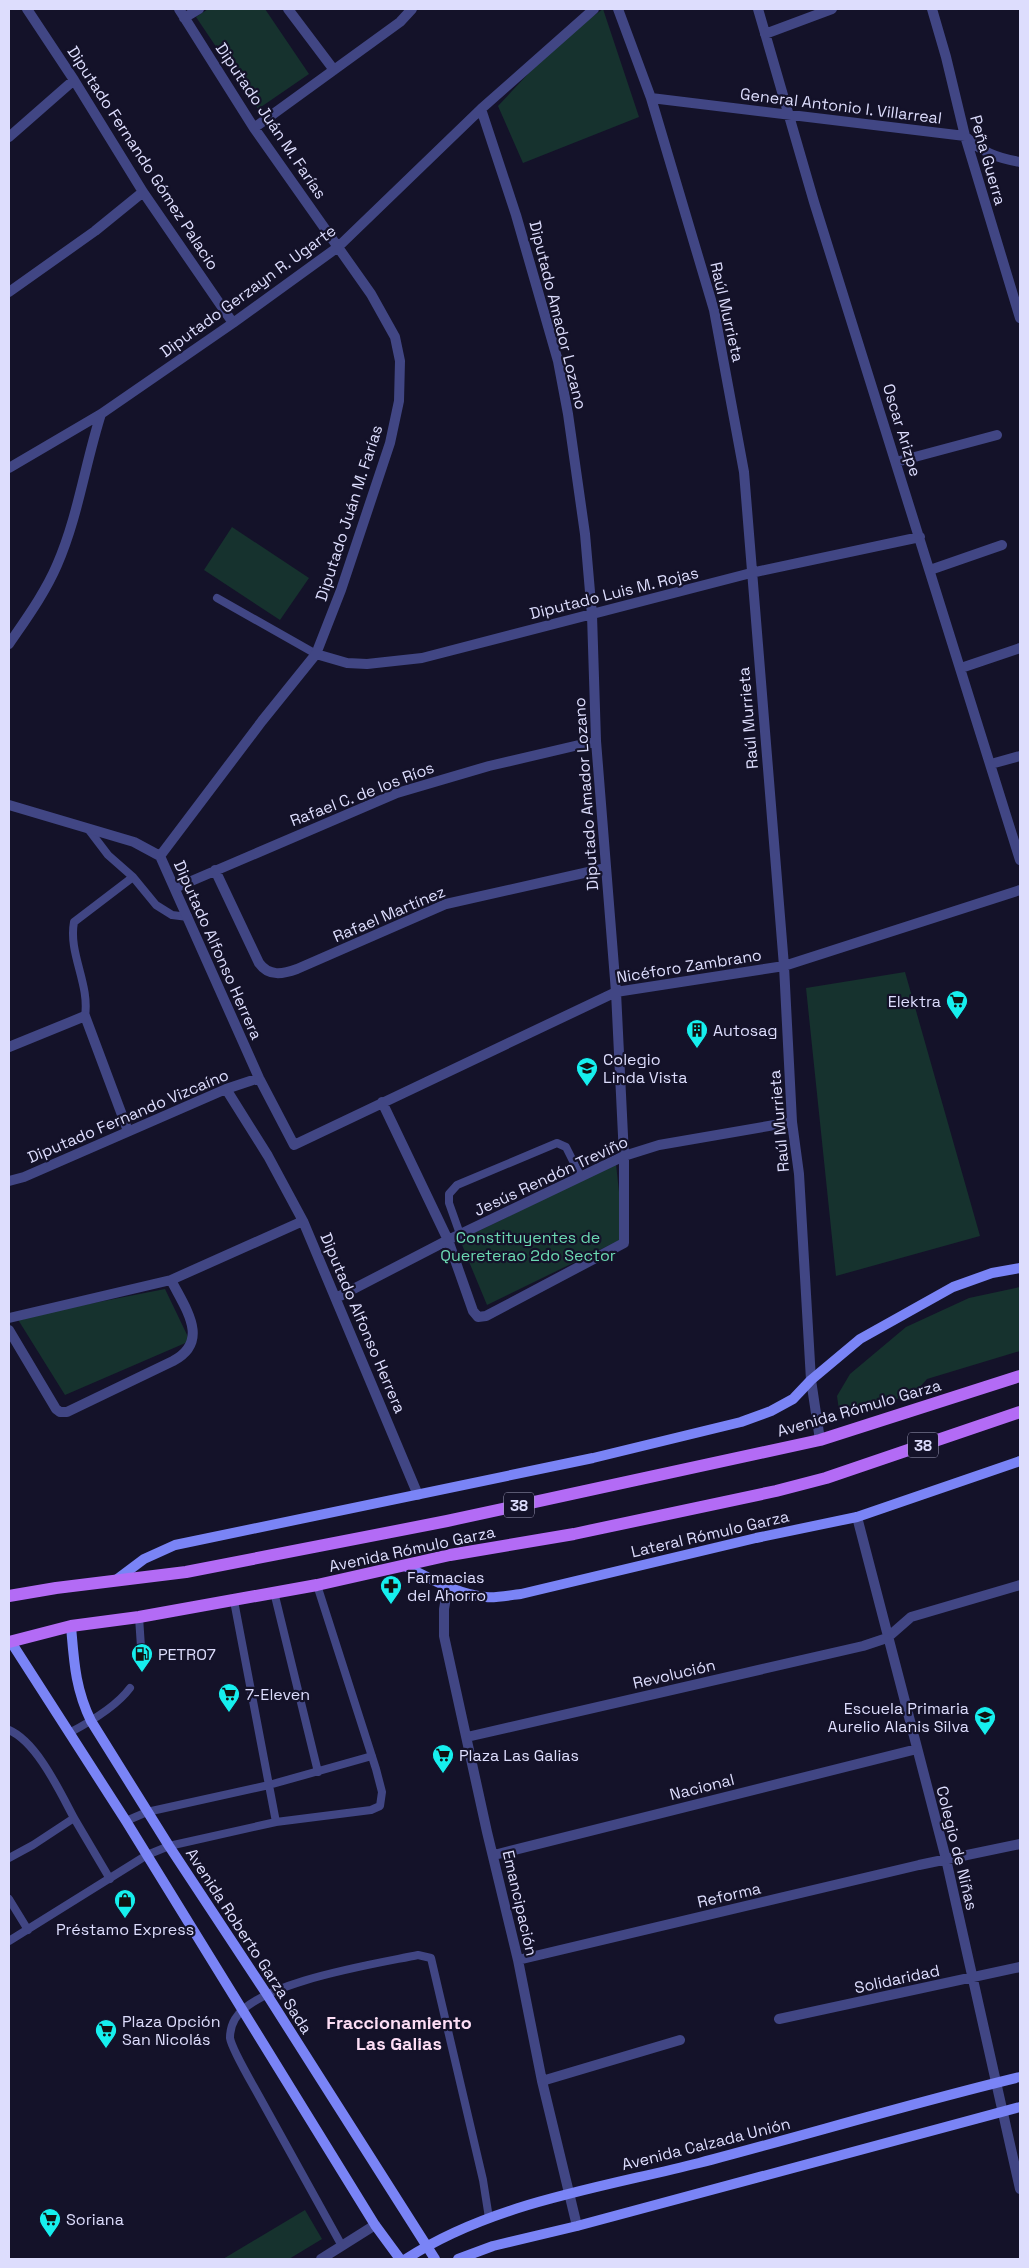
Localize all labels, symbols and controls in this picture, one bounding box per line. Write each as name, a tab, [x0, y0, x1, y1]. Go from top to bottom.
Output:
street label: Diputado Juán M. Farías	[211, 39, 331, 203]
street label: Diputado Fernando Gómez Palacio	[63, 42, 223, 274]
street label: General Antonio I. Villarreal	[739, 83, 943, 129]
street label: Peña Guerra	[965, 113, 1011, 207]
street label: Diputado Amador Lozano	[524, 219, 592, 411]
street label: Diputado Gerzayn R. Ugarte	[156, 220, 340, 362]
street label: Raúl Murrieta	[705, 260, 749, 364]
street label: Oscar Arizpe	[878, 381, 926, 479]
street label: Diputado Juán M. Farías	[311, 422, 387, 604]
street label: Diputado Luis M. Rojas	[527, 562, 701, 624]
street label: Raúl Murrieta	[733, 666, 763, 770]
street label: Diputado Amador Lozano	[569, 697, 603, 891]
street label: Rafael C. de los Ríos	[287, 757, 437, 831]
street label: Diputado Alfonso Herrera	[169, 857, 267, 1043]
street label: Rafael Martínez	[330, 881, 448, 947]
street label: Nicéforo Zambrano	[615, 944, 763, 988]
supermarket icon: Elektra	[945, 989, 969, 1020]
place label: Elektra	[888, 991, 941, 1012]
building icon: Autosag	[685, 1018, 709, 1049]
place label: Autosag	[713, 1020, 777, 1041]
place label: Colegio Linda Vista	[603, 1049, 687, 1088]
school or university icon: Colegio Linda Vista	[575, 1056, 599, 1087]
street label: Diputado Fernando Vizcaíno	[24, 1064, 232, 1168]
street label: Raúl Murrieta	[764, 1069, 794, 1173]
street label: Jesús Rendón Treviño	[471, 1131, 631, 1221]
park label: Constituyentes de Quereterao 2do Sector	[440, 1227, 616, 1266]
street label: Diputado Alfonso Herrera	[315, 1230, 411, 1416]
street label: Avenida Rómulo Garza	[775, 1375, 943, 1441]
road number: 38	[908, 1432, 938, 1458]
road number: 38	[504, 1492, 534, 1518]
street label: Lateral Rómulo Garza	[629, 1506, 791, 1562]
street label: Avenida Rómulo Garza	[327, 1521, 497, 1577]
place label: Farmacias del Ahorro	[407, 1567, 486, 1606]
pharmacy icon: Farmacias del Ahorro	[379, 1574, 403, 1605]
fuel station icon: PETRO7	[130, 1642, 154, 1673]
place label: PETRO7	[158, 1644, 216, 1665]
street label: Revolución	[631, 1654, 717, 1694]
supermarket icon: 7-Eleven	[217, 1682, 241, 1713]
place label: 7-Eleven	[245, 1684, 310, 1705]
place label: Escuela Primaria Aurelio Alanis Silva	[828, 1698, 969, 1737]
school or university icon: Escuela Primaria Aurelio Alanis Silva	[973, 1705, 997, 1736]
supermarket icon: Plaza Las Galias	[431, 1743, 455, 1774]
place label: Plaza Las Galias	[459, 1745, 579, 1766]
street label: Nacional	[667, 1769, 737, 1805]
street label: Colegio de Niñas	[931, 1784, 983, 1912]
street label: Avenida Roberto Garza Sada	[181, 1844, 317, 2038]
street label: Emancipación	[498, 1848, 542, 1958]
street label: Reforma	[695, 1877, 763, 1913]
shop icon: Préstamo Express	[113, 1888, 137, 1919]
place label: Préstamo Express	[56, 1919, 194, 1940]
street label: Solidaridad	[852, 1960, 942, 1998]
place label: Plaza Opción San Nicolás	[122, 2011, 221, 2050]
district label: Fraccionamiento Las Galias	[326, 2011, 472, 2055]
supermarket icon: Plaza Opción San Nicolás	[94, 2018, 118, 2049]
street label: Avenida Calzada Unión	[619, 2113, 793, 2175]
supermarket icon: Soriana	[38, 2207, 62, 2238]
place label: Soriana	[66, 2209, 124, 2230]

